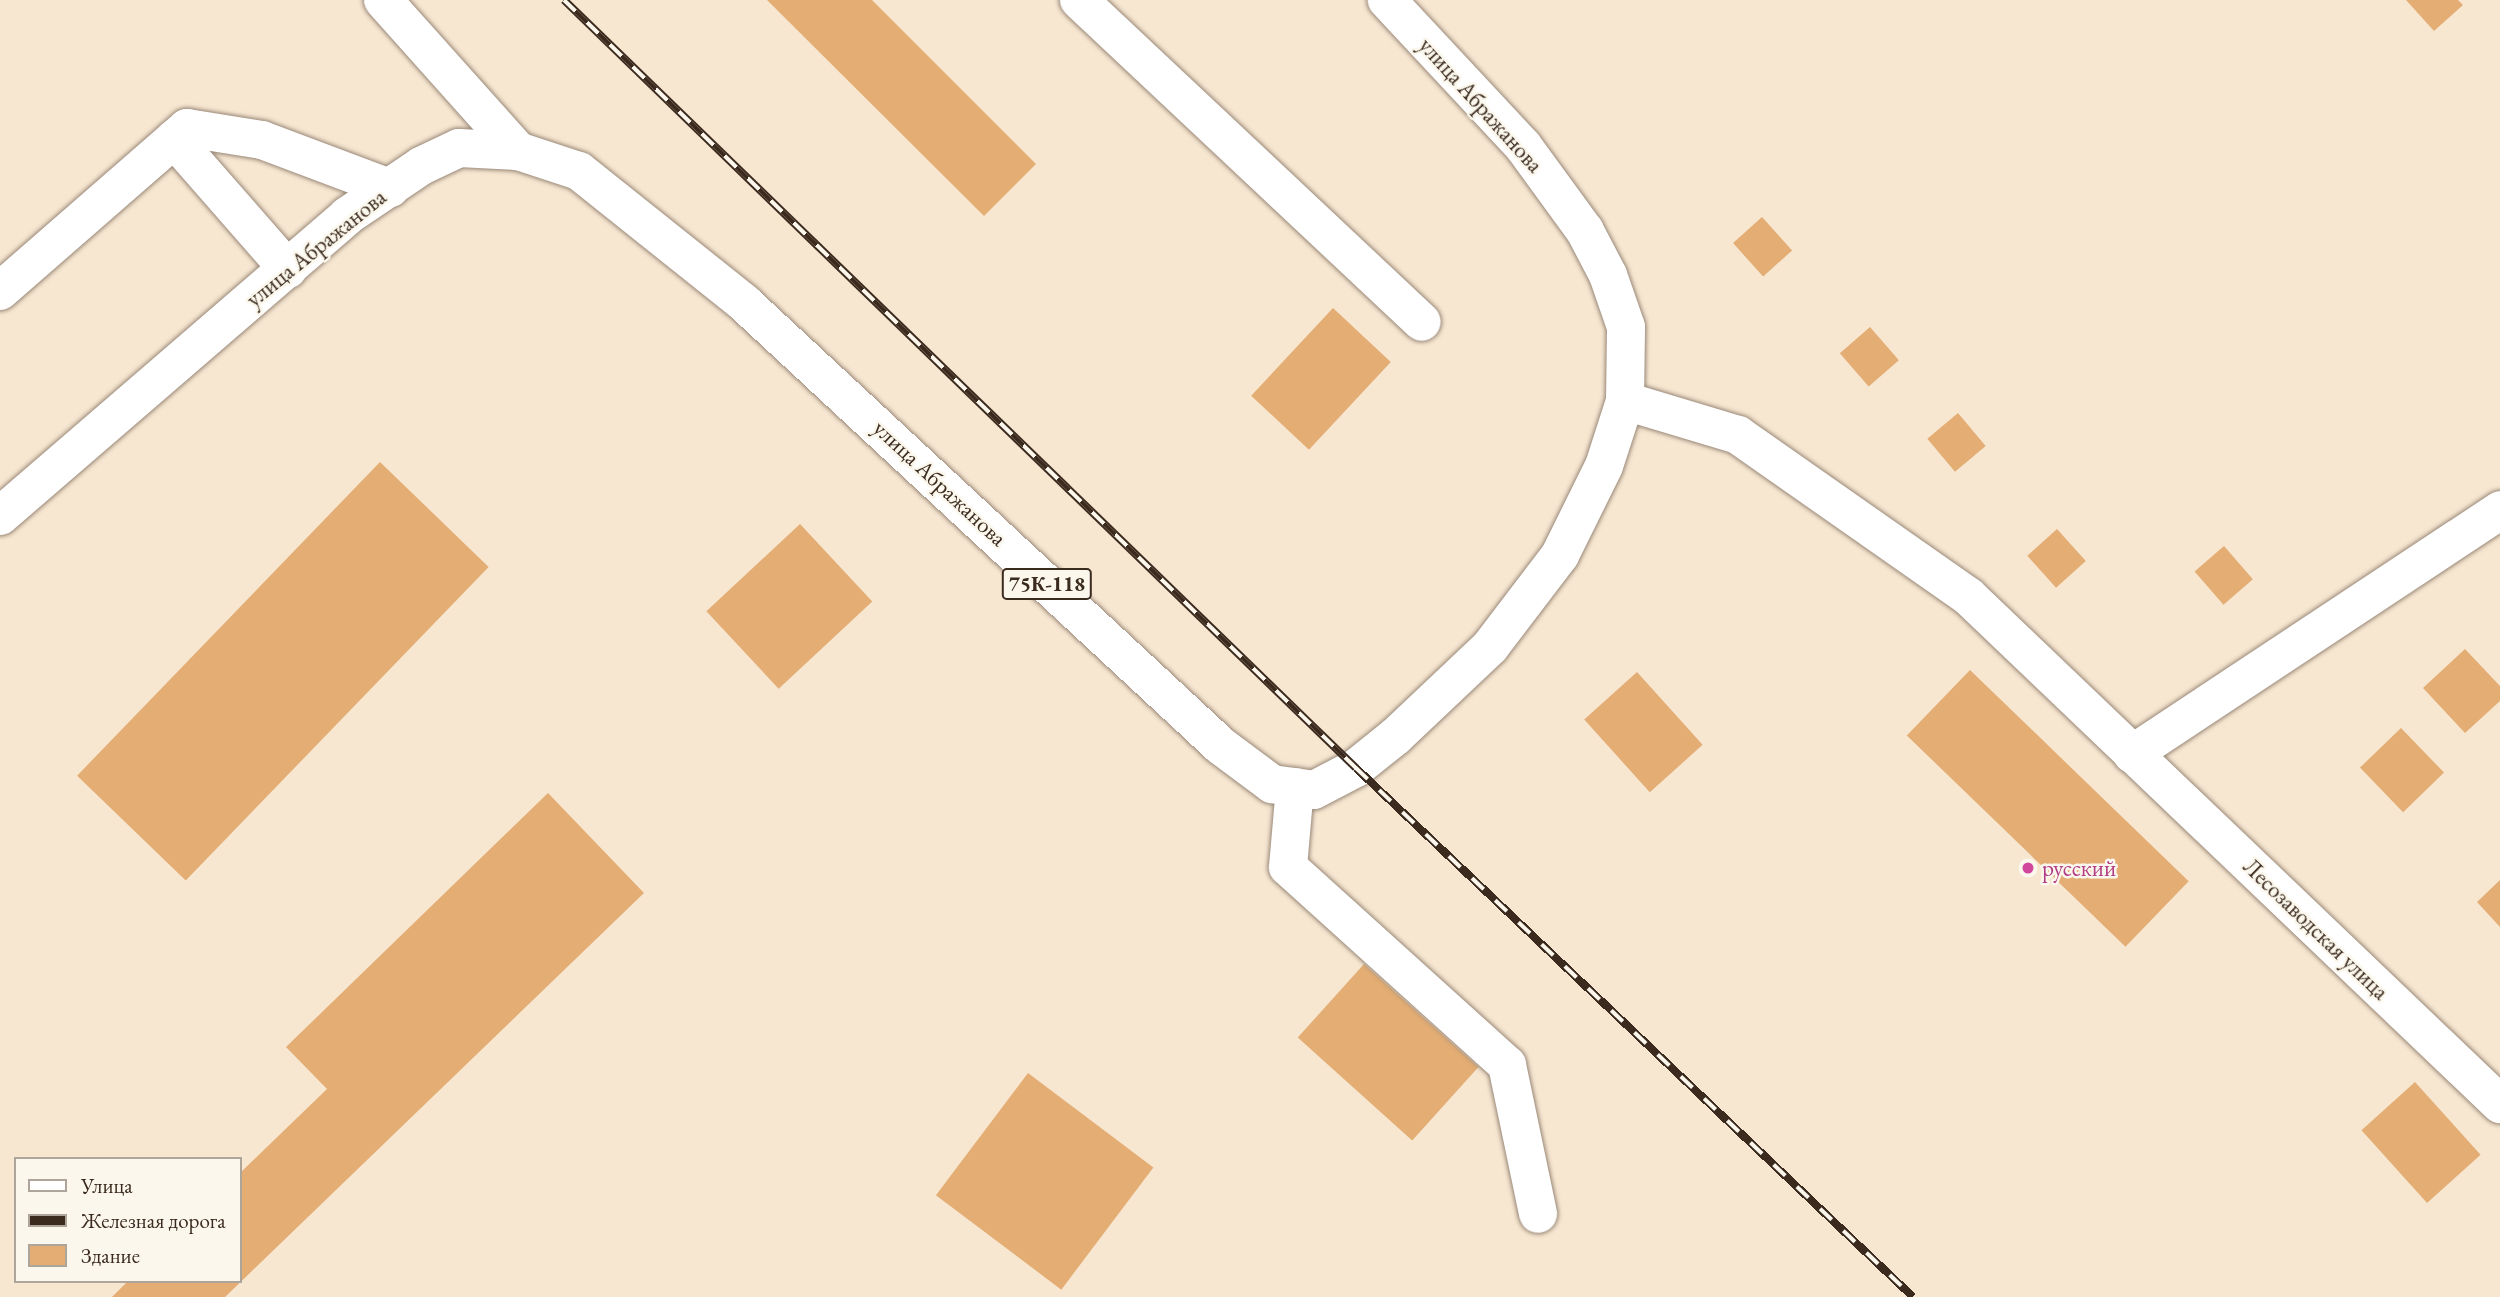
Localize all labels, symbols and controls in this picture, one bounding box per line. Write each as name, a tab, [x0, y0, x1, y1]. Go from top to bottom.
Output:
street label: улица Абражанова	[1413, 32, 1549, 178]
street label: улица Абражанова	[240, 183, 392, 313]
street label: улица Абражанова	[868, 414, 1012, 552]
road number: 75К-118	[1002, 566, 1092, 602]
street label: Лесозаводская улица	[2238, 853, 2394, 1005]
place label: русский	[2042, 854, 2116, 882]
marker: русский	[2020, 860, 2036, 876]
legend	[14, 1157, 242, 1283]
text: Улица	[81, 1172, 133, 1199]
text: Железная дорога	[81, 1207, 226, 1234]
text: Здание	[81, 1242, 140, 1269]

